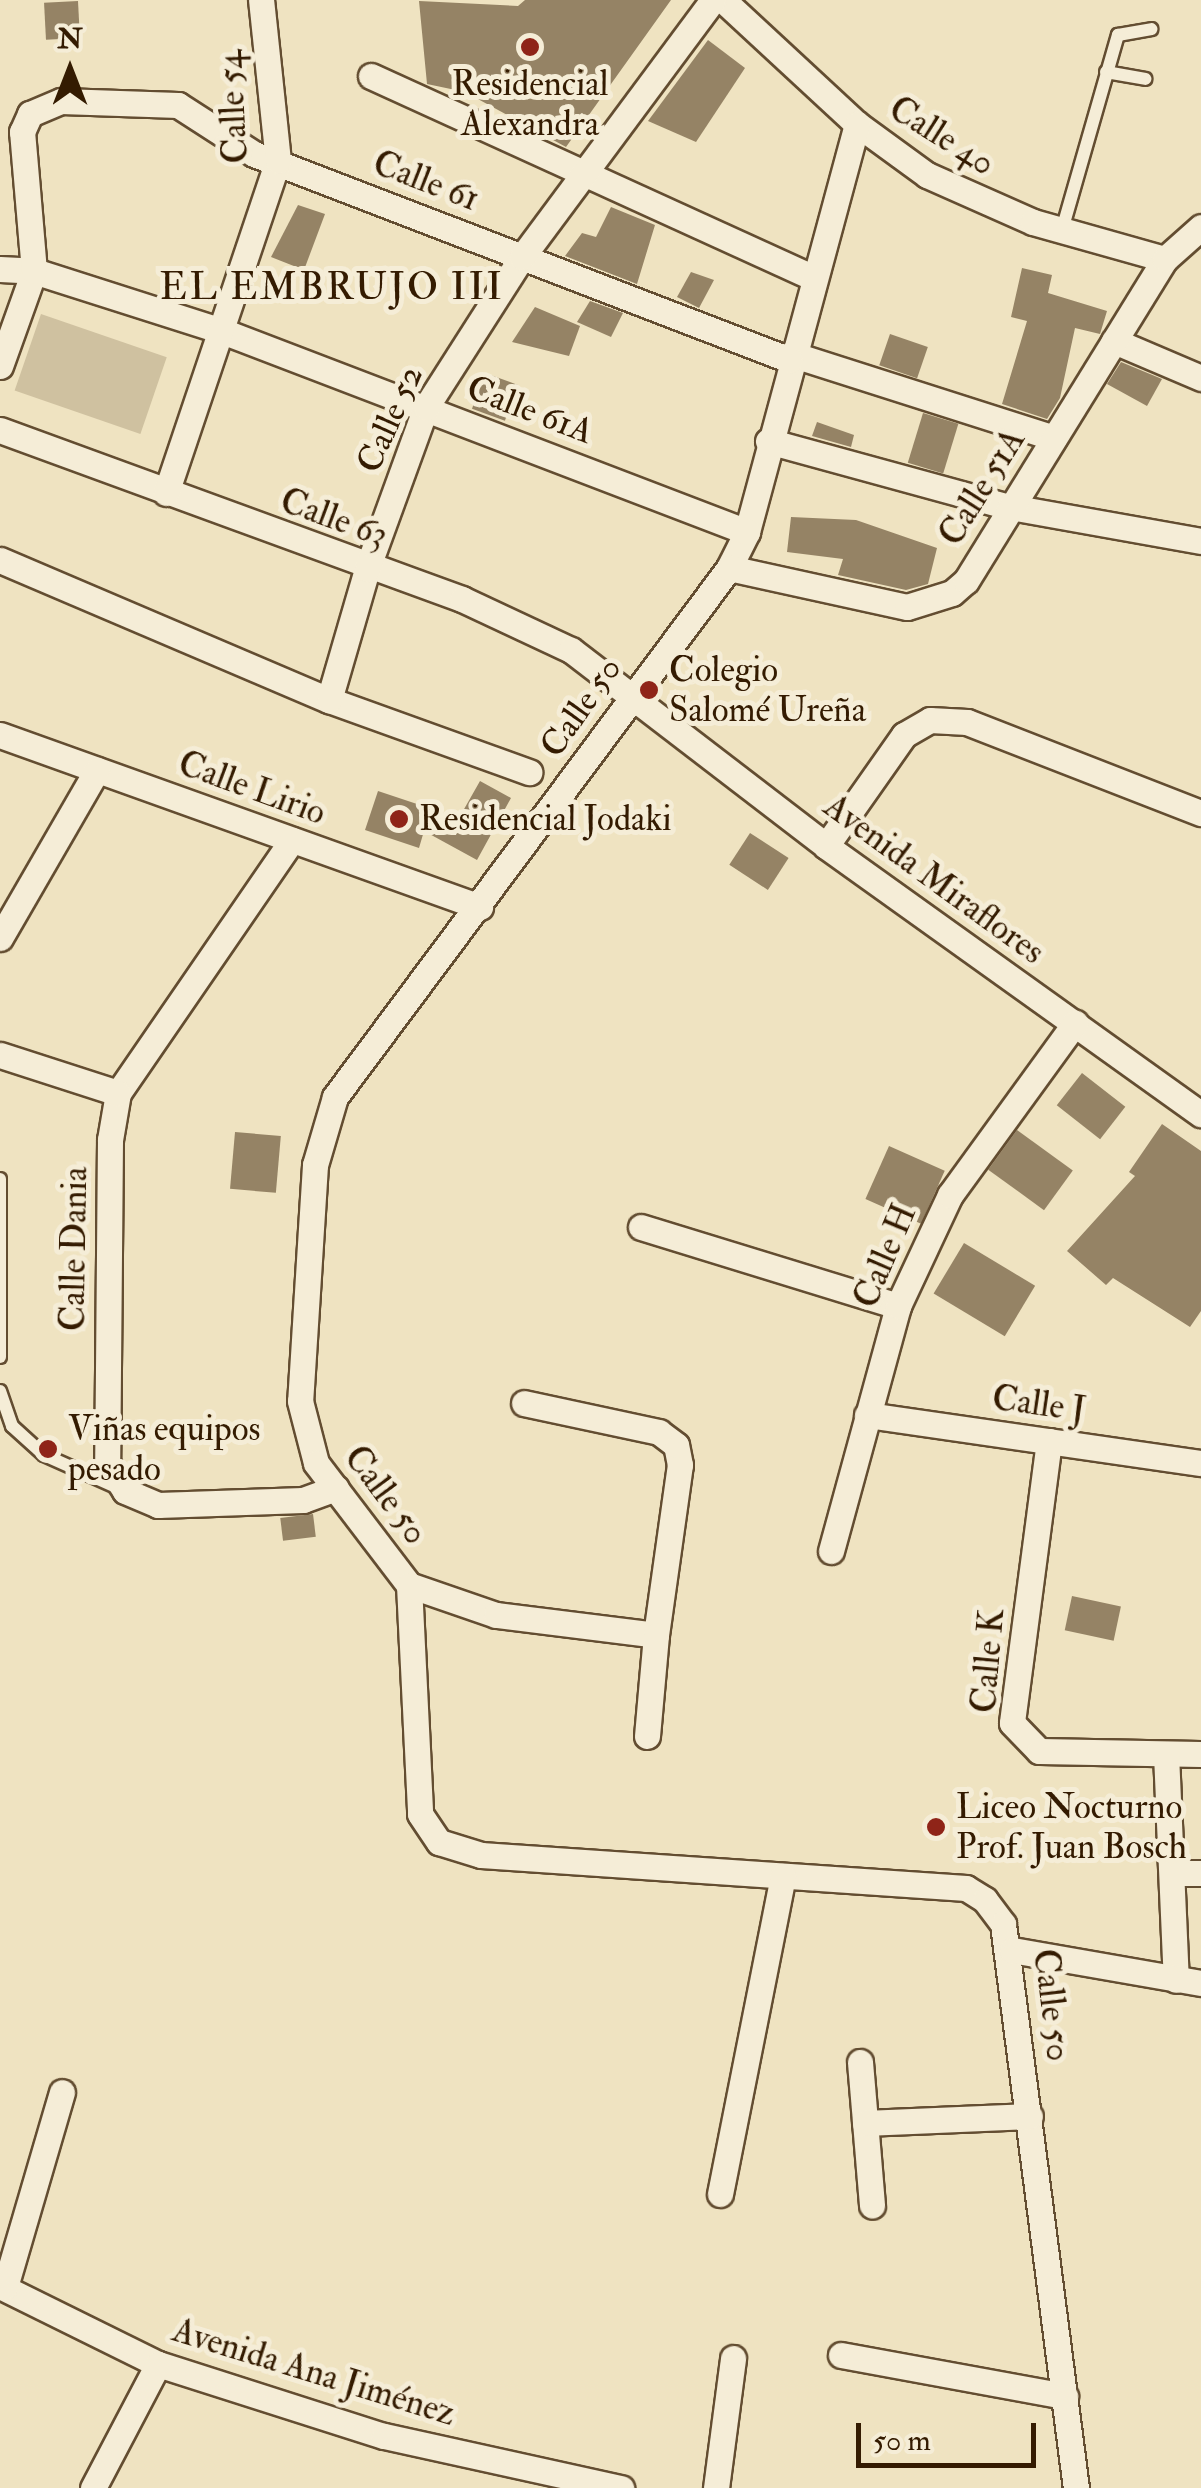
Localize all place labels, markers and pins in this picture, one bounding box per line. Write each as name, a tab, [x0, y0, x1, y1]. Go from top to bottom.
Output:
marker: Residencial Alexandra	[519, 36, 541, 58]
place label: Residencial Alexandra	[451, 63, 609, 145]
place label: Colegio Salomé Ureña	[669, 649, 866, 731]
marker: Colegio Salomé Ureña	[638, 679, 660, 701]
place label: Residencial Jodaki	[419, 798, 672, 840]
marker: Residencial Jodaki	[388, 808, 410, 830]
place label: Viñas equipos pesado	[68, 1408, 260, 1490]
marker: Viñas equipos pesado	[37, 1438, 59, 1460]
place label: Liceo Nocturno Prof. Juan Bosch	[956, 1786, 1187, 1868]
marker: Liceo Nocturno Prof. Juan Bosch	[925, 1816, 947, 1838]

